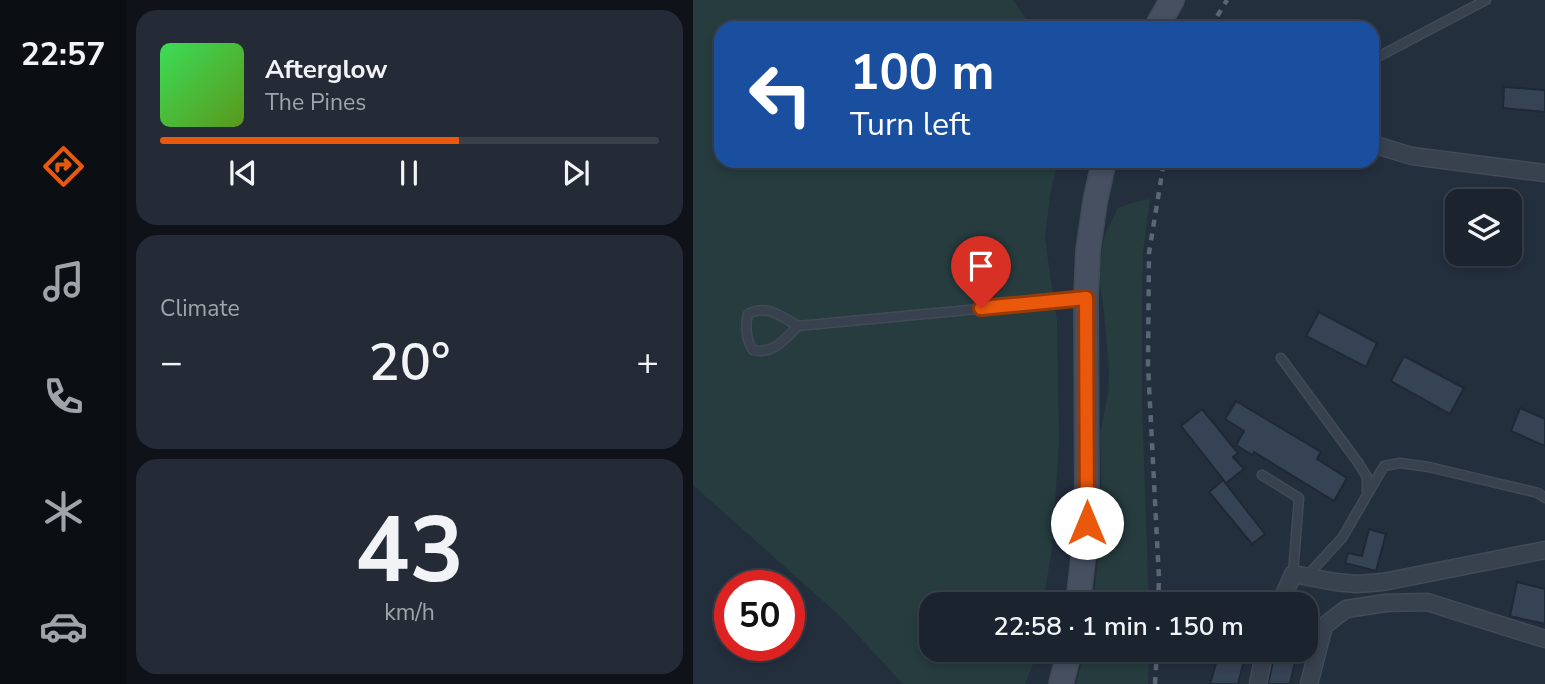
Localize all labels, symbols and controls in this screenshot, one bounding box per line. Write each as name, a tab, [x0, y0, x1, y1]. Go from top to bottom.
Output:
text: 22:57	[21, 33, 105, 76]
text: 100 m	[850, 39, 994, 106]
icon: left	[735, 49, 826, 140]
text: Afterglow	[265, 52, 388, 87]
text: The Pines	[265, 87, 366, 118]
text: Turn left	[850, 103, 970, 146]
icon: directions	[39, 142, 88, 191]
icon: previous	[224, 154, 262, 192]
icon: pause	[390, 154, 428, 192]
icon: next	[557, 154, 595, 192]
map controls	[1445, 189, 1522, 266]
button: layers	[1445, 189, 1522, 266]
pin	[951, 236, 1011, 308]
icon: arrive	[962, 247, 1000, 285]
icon: music	[39, 257, 88, 306]
text: Climate	[160, 293, 240, 324]
text: 20°	[369, 327, 450, 398]
text: −	[160, 337, 183, 388]
text: +	[636, 337, 659, 388]
icon: phone	[39, 372, 88, 421]
position arrow	[1050, 486, 1124, 560]
icon: climate	[39, 487, 88, 536]
text: 43	[355, 489, 464, 613]
speed limit sign: 50	[714, 570, 805, 661]
text: km/h	[384, 597, 435, 628]
icon: car	[39, 602, 88, 651]
text: 22:58 · 1 min · 150 m	[993, 609, 1244, 644]

